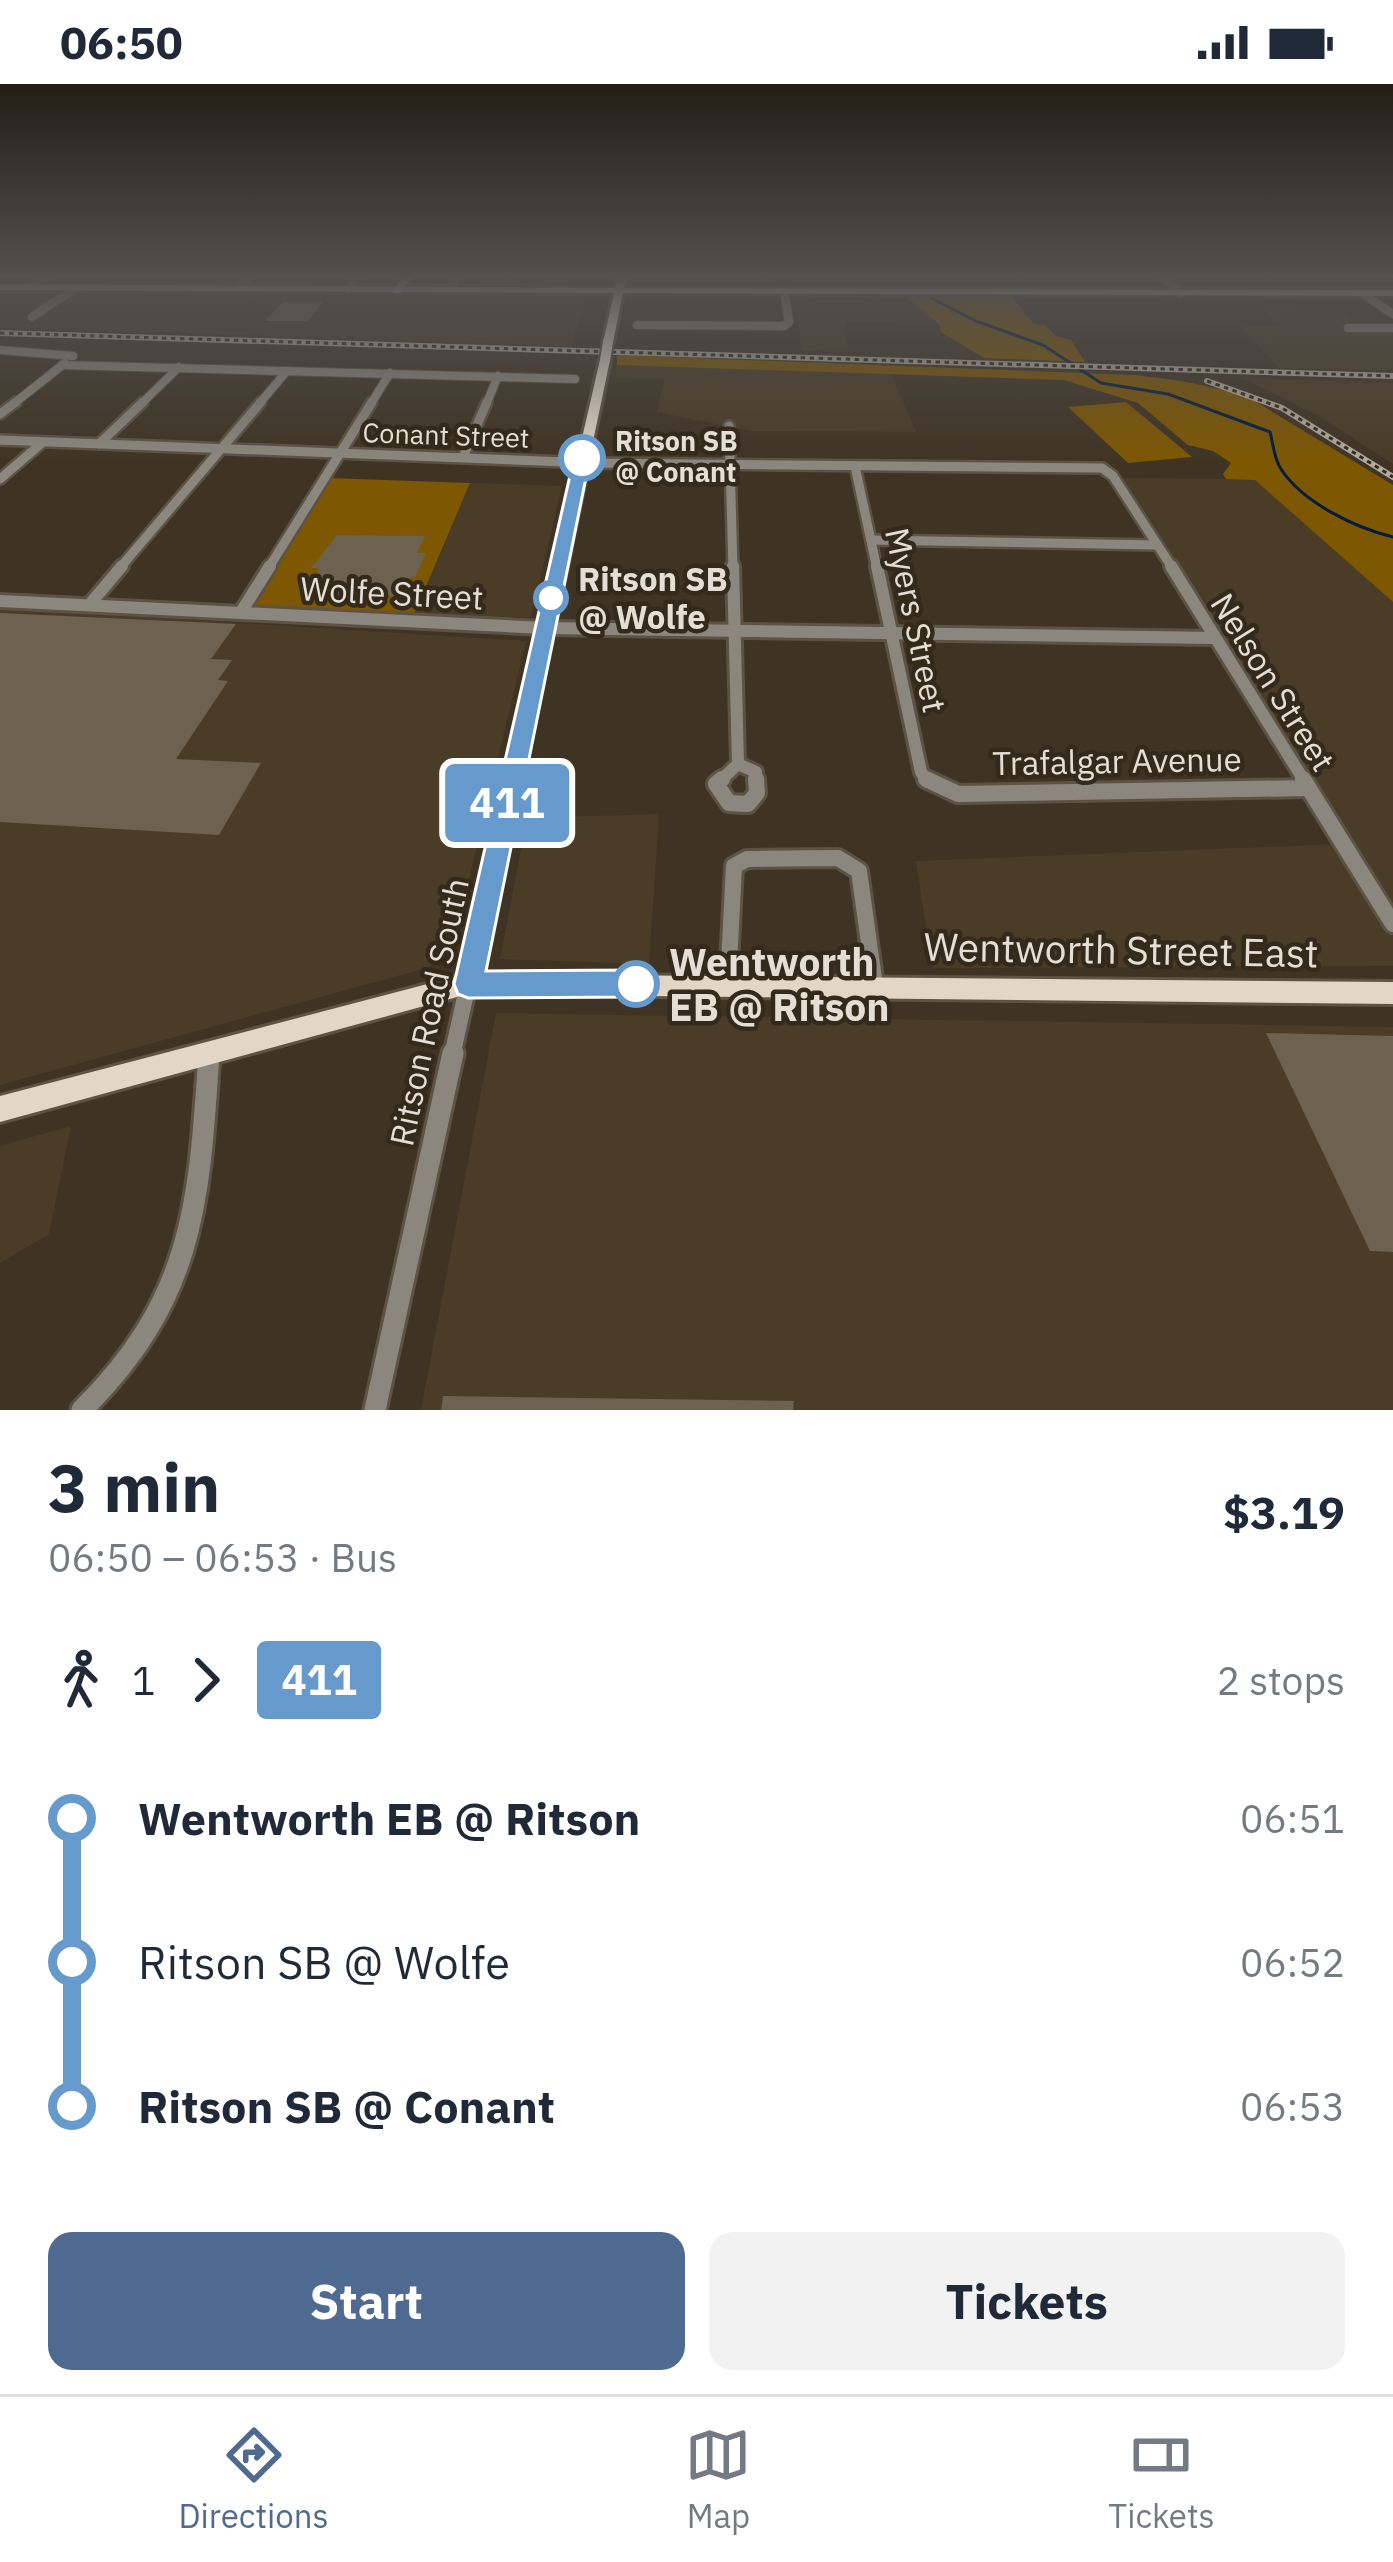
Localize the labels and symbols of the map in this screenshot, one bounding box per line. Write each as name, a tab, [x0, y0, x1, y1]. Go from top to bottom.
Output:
street label: Conant Street	[362, 414, 530, 455]
place label: Ritson SB @ Conant	[615, 423, 737, 489]
marker: Ritson SB @ Conant	[560, 436, 604, 480]
street label: Myers Street	[876, 524, 957, 716]
place label: Ritson SB @ Wolfe	[578, 557, 728, 638]
street label: Wolfe Street	[299, 566, 485, 619]
marker: Ritson SB @ Wolfe	[535, 582, 567, 614]
street label: Nelson Street	[1202, 585, 1345, 779]
street label: Trafalgar Avenue	[992, 737, 1242, 784]
line badge: 411	[438, 764, 576, 842]
street label: Ritson Road South	[379, 874, 478, 1150]
street label: Wentworth Street East	[923, 921, 1319, 978]
place label: Wentworth EB @ Ritson	[669, 936, 890, 1032]
marker: Wentworth EB @ Ritson	[614, 962, 658, 1006]

